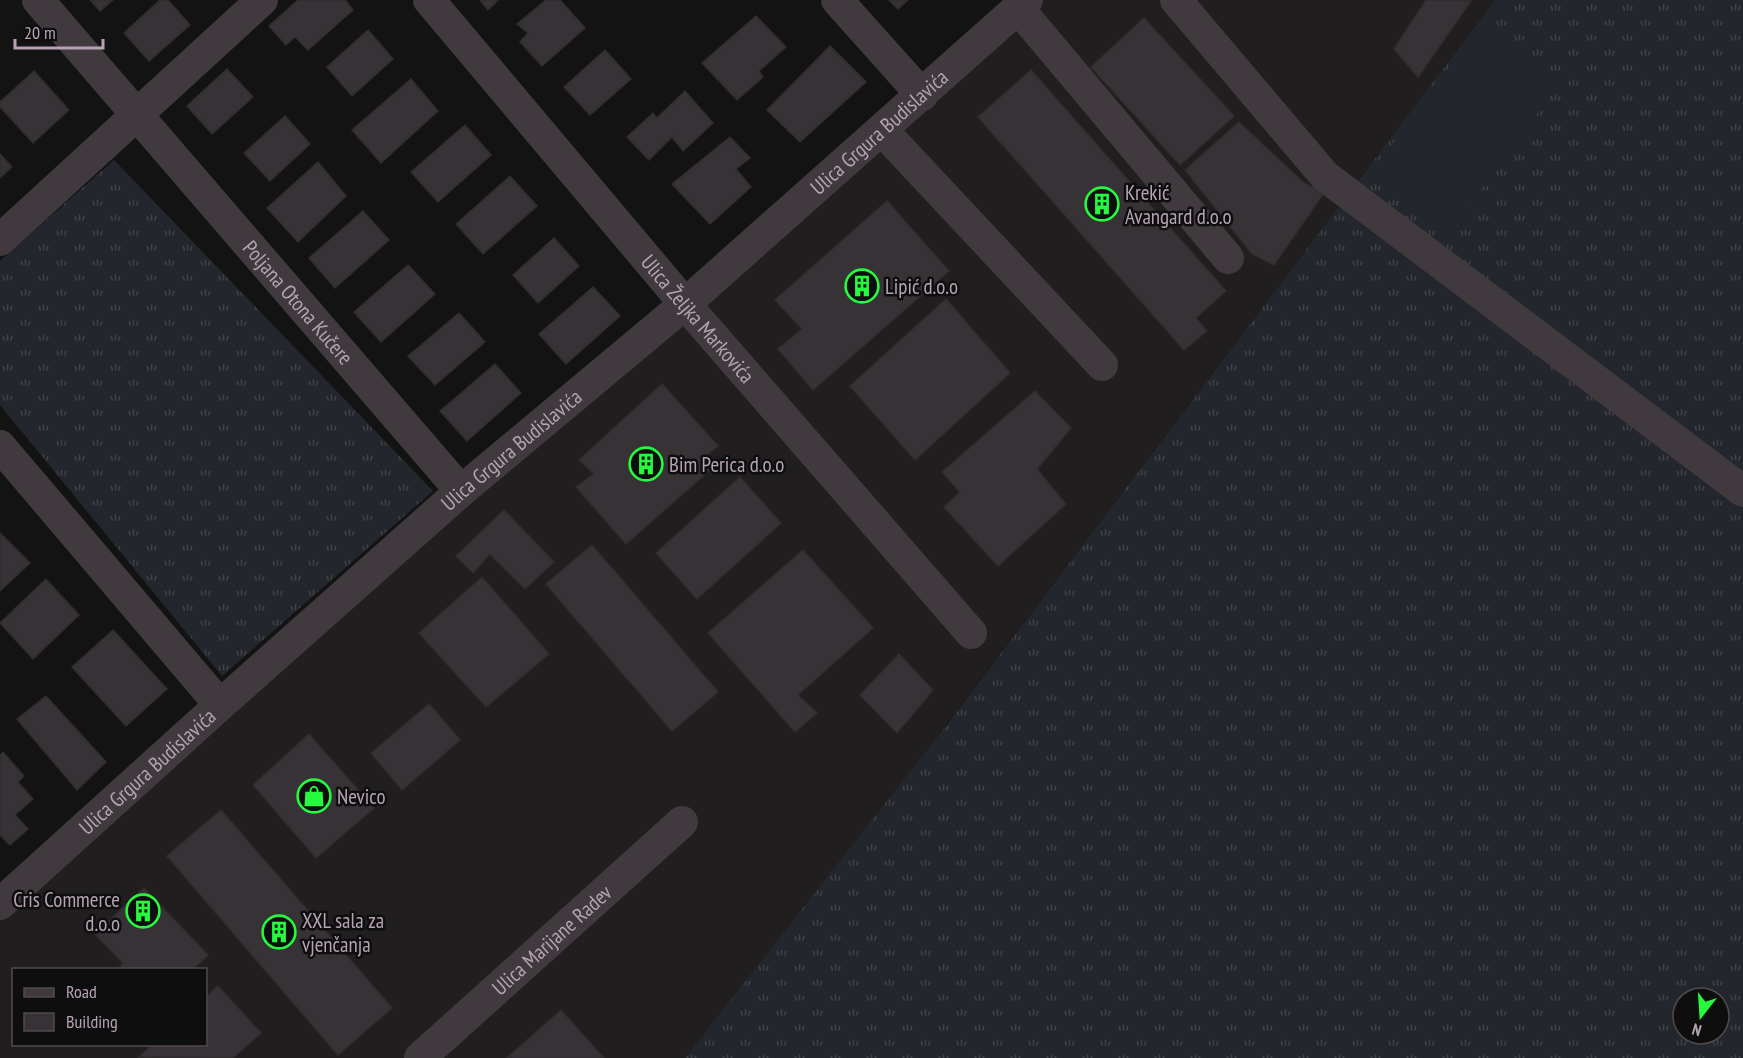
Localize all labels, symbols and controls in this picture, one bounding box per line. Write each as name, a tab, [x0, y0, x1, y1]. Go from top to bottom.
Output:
scale bar	[15, 12, 104, 50]
text: 20 m	[24, 21, 56, 44]
street label: Ulica Grgura Budislavića	[804, 63, 953, 200]
place label: Krekić Avangard d.o.o	[1125, 179, 1231, 230]
building icon: Krekić Avangard d.o.o	[1084, 186, 1120, 222]
street label: Poljana Otona Kučere	[237, 235, 359, 370]
street label: Ulica Željka Markovića	[635, 249, 761, 388]
building icon: Lipić d.o.o	[844, 268, 880, 304]
place label: Lipić d.o.o	[885, 273, 958, 300]
street label: Ulica Grgura Budislavića	[435, 383, 587, 516]
building icon: Bim Perica d.o.o	[628, 446, 664, 482]
place label: Bim Perica d.o.o	[669, 451, 784, 478]
street label: Ulica Grgura Budislavića	[73, 702, 221, 840]
shop icon: Nevico	[296, 778, 332, 814]
place label: Nevico	[337, 783, 386, 810]
street label: Ulica Marijane Radev	[486, 878, 618, 1001]
place label: Cris Commerce d.o.o	[13, 886, 120, 937]
building icon: Cris Commerce d.o.o	[125, 893, 161, 929]
place label: XXL sala za vjenčanja	[302, 907, 384, 958]
building icon: XXL sala za vjenčanja	[261, 914, 297, 950]
legend	[12, 968, 207, 1046]
text: Road	[66, 980, 97, 1003]
north arrow	[1671, 986, 1731, 1046]
text: Building	[66, 1010, 118, 1033]
text: N	[1690, 1020, 1704, 1041]

